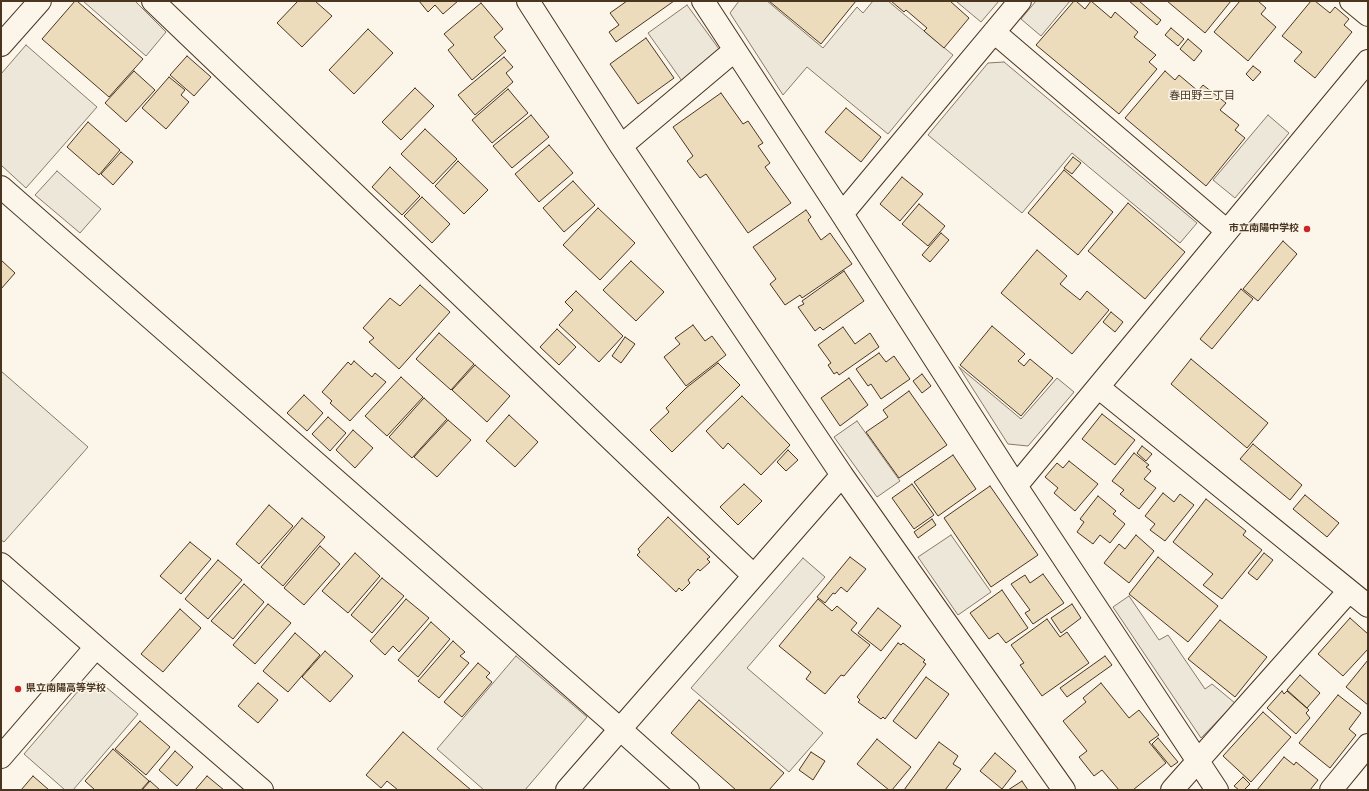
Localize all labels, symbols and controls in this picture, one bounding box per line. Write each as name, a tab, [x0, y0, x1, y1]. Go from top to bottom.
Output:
district label: 春田野三丁目	[1169, 89, 1235, 103]
place label: 市立南陽中学校	[1229, 223, 1299, 235]
marker: 市立南陽中学校	[1302, 224, 1312, 234]
place label: 県立南陽高等学校	[26, 683, 106, 695]
marker: 県立南陽高等学校	[13, 684, 23, 694]

